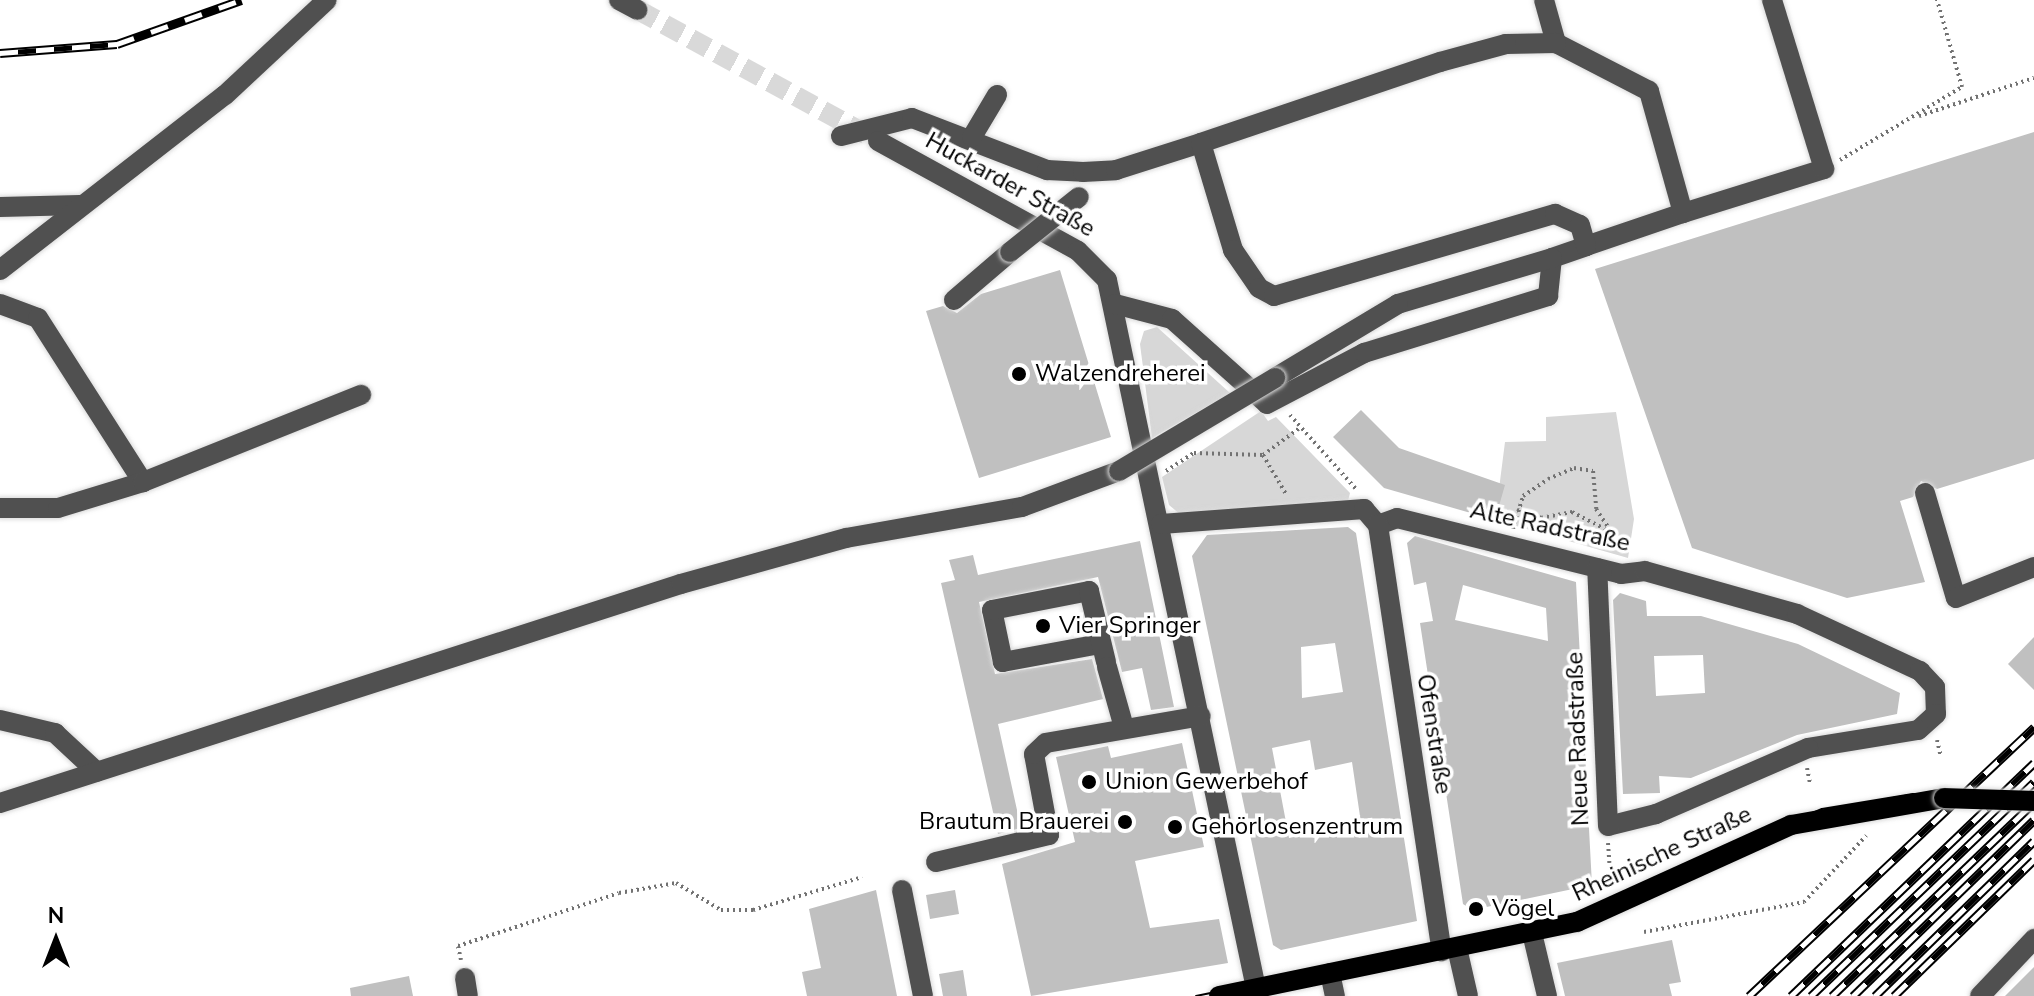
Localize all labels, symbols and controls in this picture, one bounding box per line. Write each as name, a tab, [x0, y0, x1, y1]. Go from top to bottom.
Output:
street label: Huckarder Straße	[920, 127, 1100, 243]
place label: Walzendreherei	[1035, 360, 1206, 388]
marker: Walzendreherei	[1010, 365, 1028, 383]
street label: Alte Radstraße	[1467, 496, 1633, 558]
place label: Vier Springer	[1059, 612, 1201, 640]
marker: Vier Springer	[1034, 617, 1052, 635]
street label: Neue Radstraße	[1561, 651, 1595, 827]
street label: Ofenstraße	[1410, 672, 1458, 796]
place label: Union Gewerbehof	[1105, 768, 1308, 796]
marker: Union Gewerbehof	[1080, 773, 1098, 791]
street label: Rheinische Straße	[1568, 800, 1756, 908]
place label: Brautum Brauerei	[919, 808, 1109, 836]
marker: Brautum Brauerei	[1116, 813, 1134, 831]
place label: Gehörlosenzentrum	[1191, 813, 1403, 841]
marker: Gehörlosenzentrum	[1166, 818, 1184, 836]
place label: Vögel	[1492, 895, 1554, 923]
north arrow	[16, 900, 96, 980]
marker: Vögel	[1467, 900, 1485, 918]
text: N	[48, 901, 64, 931]

